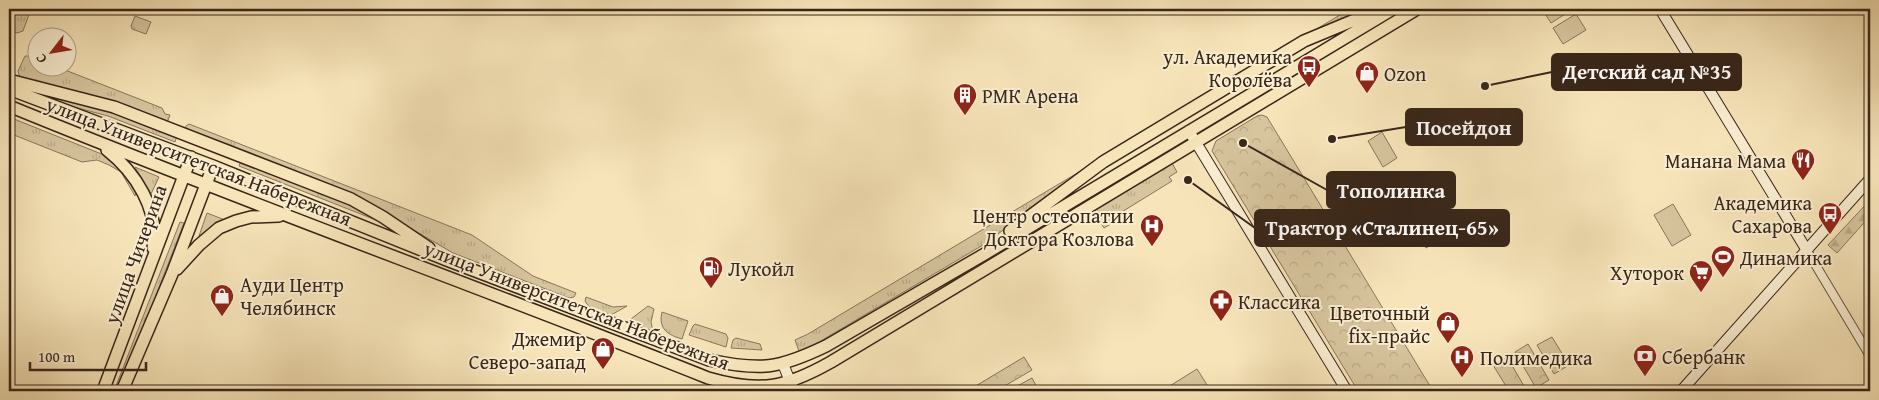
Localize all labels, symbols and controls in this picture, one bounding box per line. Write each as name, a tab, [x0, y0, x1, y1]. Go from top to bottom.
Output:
north arrow	[28, 28, 78, 78]
place label: ул. Академика Королёва	[1162, 42, 1292, 94]
text: С	[30, 50, 51, 67]
bus stop icon: ул. Академика Королёва	[1296, 54, 1322, 88]
callout: Детский сад №35	[1552, 54, 1741, 90]
text: Детский сад №35	[1561, 56, 1732, 87]
place label: Ozon	[1384, 59, 1426, 88]
shop icon: Ozon	[1354, 60, 1380, 94]
place label: РМК Арена	[982, 81, 1079, 110]
building icon: РМК Арена	[952, 82, 978, 116]
street label: улица Университетская Набережная	[41, 89, 356, 233]
callout: Посейдон	[1406, 109, 1522, 145]
text: Посейдон	[1416, 112, 1512, 143]
place label: Манана Мама	[1665, 146, 1786, 175]
restaurant icon: Манана Мама	[1790, 147, 1816, 181]
callout: Тополинка	[1327, 172, 1455, 208]
text: Тополинка	[1337, 175, 1445, 206]
street label: улица Чичерина	[96, 180, 174, 329]
place label: Академика Сахарова	[1713, 188, 1812, 240]
place label: Центр остеопатии Доктора Козлова	[973, 201, 1134, 253]
bus stop icon: Академика Сахарова	[1817, 201, 1843, 235]
callout: Трактор «Сталинец-65»	[1255, 210, 1509, 246]
text: Трактор «Сталинец-65»	[1265, 212, 1499, 243]
hospital icon: Центр остеопатии Доктора Козлова	[1139, 213, 1165, 247]
street label: улица Университетская Набережная	[419, 233, 734, 377]
place label: Динамика	[1739, 243, 1832, 272]
sports icon: Динамика	[1710, 244, 1736, 278]
place label: Лукойл	[728, 254, 794, 283]
fuel station icon: Лукойл	[698, 255, 724, 289]
place label: Хуторок	[1610, 258, 1685, 287]
supermarket icon: Хуторок	[1688, 259, 1714, 293]
place label: Ауди Центр Челябинск	[240, 270, 344, 322]
shop icon: Ауди Центр Челябинск	[209, 283, 235, 317]
place label: Классика	[1238, 287, 1321, 316]
pharmacy icon: Классика	[1208, 288, 1234, 322]
place label: Цветочный fix-прайс	[1330, 298, 1430, 350]
shop icon: Цветочный fix-прайс	[1435, 310, 1461, 344]
place label: Джемир Северо-запад	[469, 324, 586, 376]
shop icon: Джемир Северо-запад	[590, 336, 616, 370]
scale bar	[30, 340, 146, 372]
place label: Сбербанк	[1662, 342, 1746, 371]
place label: Полимедика	[1480, 343, 1593, 372]
bank icon: Сбербанк	[1632, 343, 1658, 377]
hospital icon: Полимедика	[1449, 344, 1475, 378]
text: 100 m	[38, 346, 76, 367]

